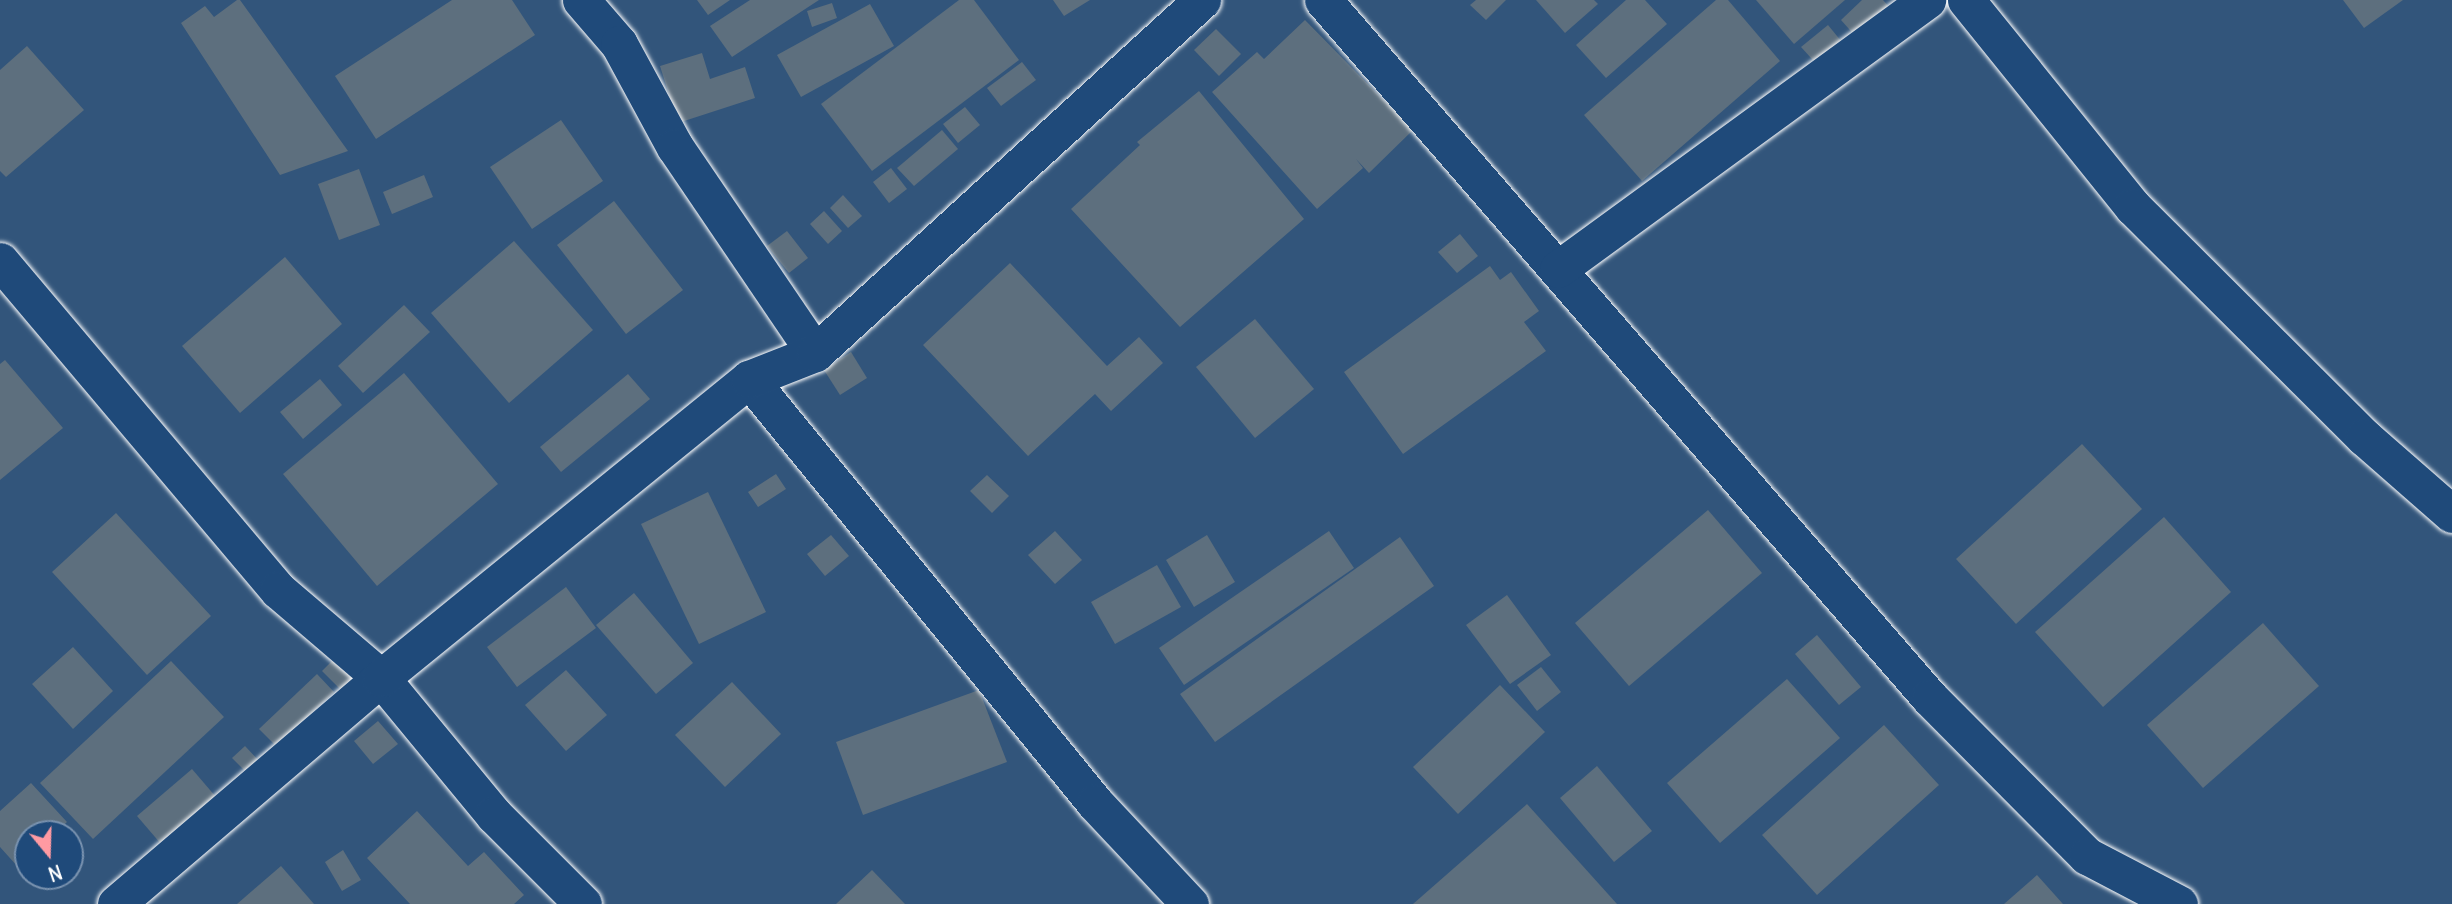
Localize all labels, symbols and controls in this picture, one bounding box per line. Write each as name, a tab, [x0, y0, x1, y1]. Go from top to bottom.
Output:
north arrow	[14, 820, 84, 890]
text: N	[45, 859, 65, 886]

